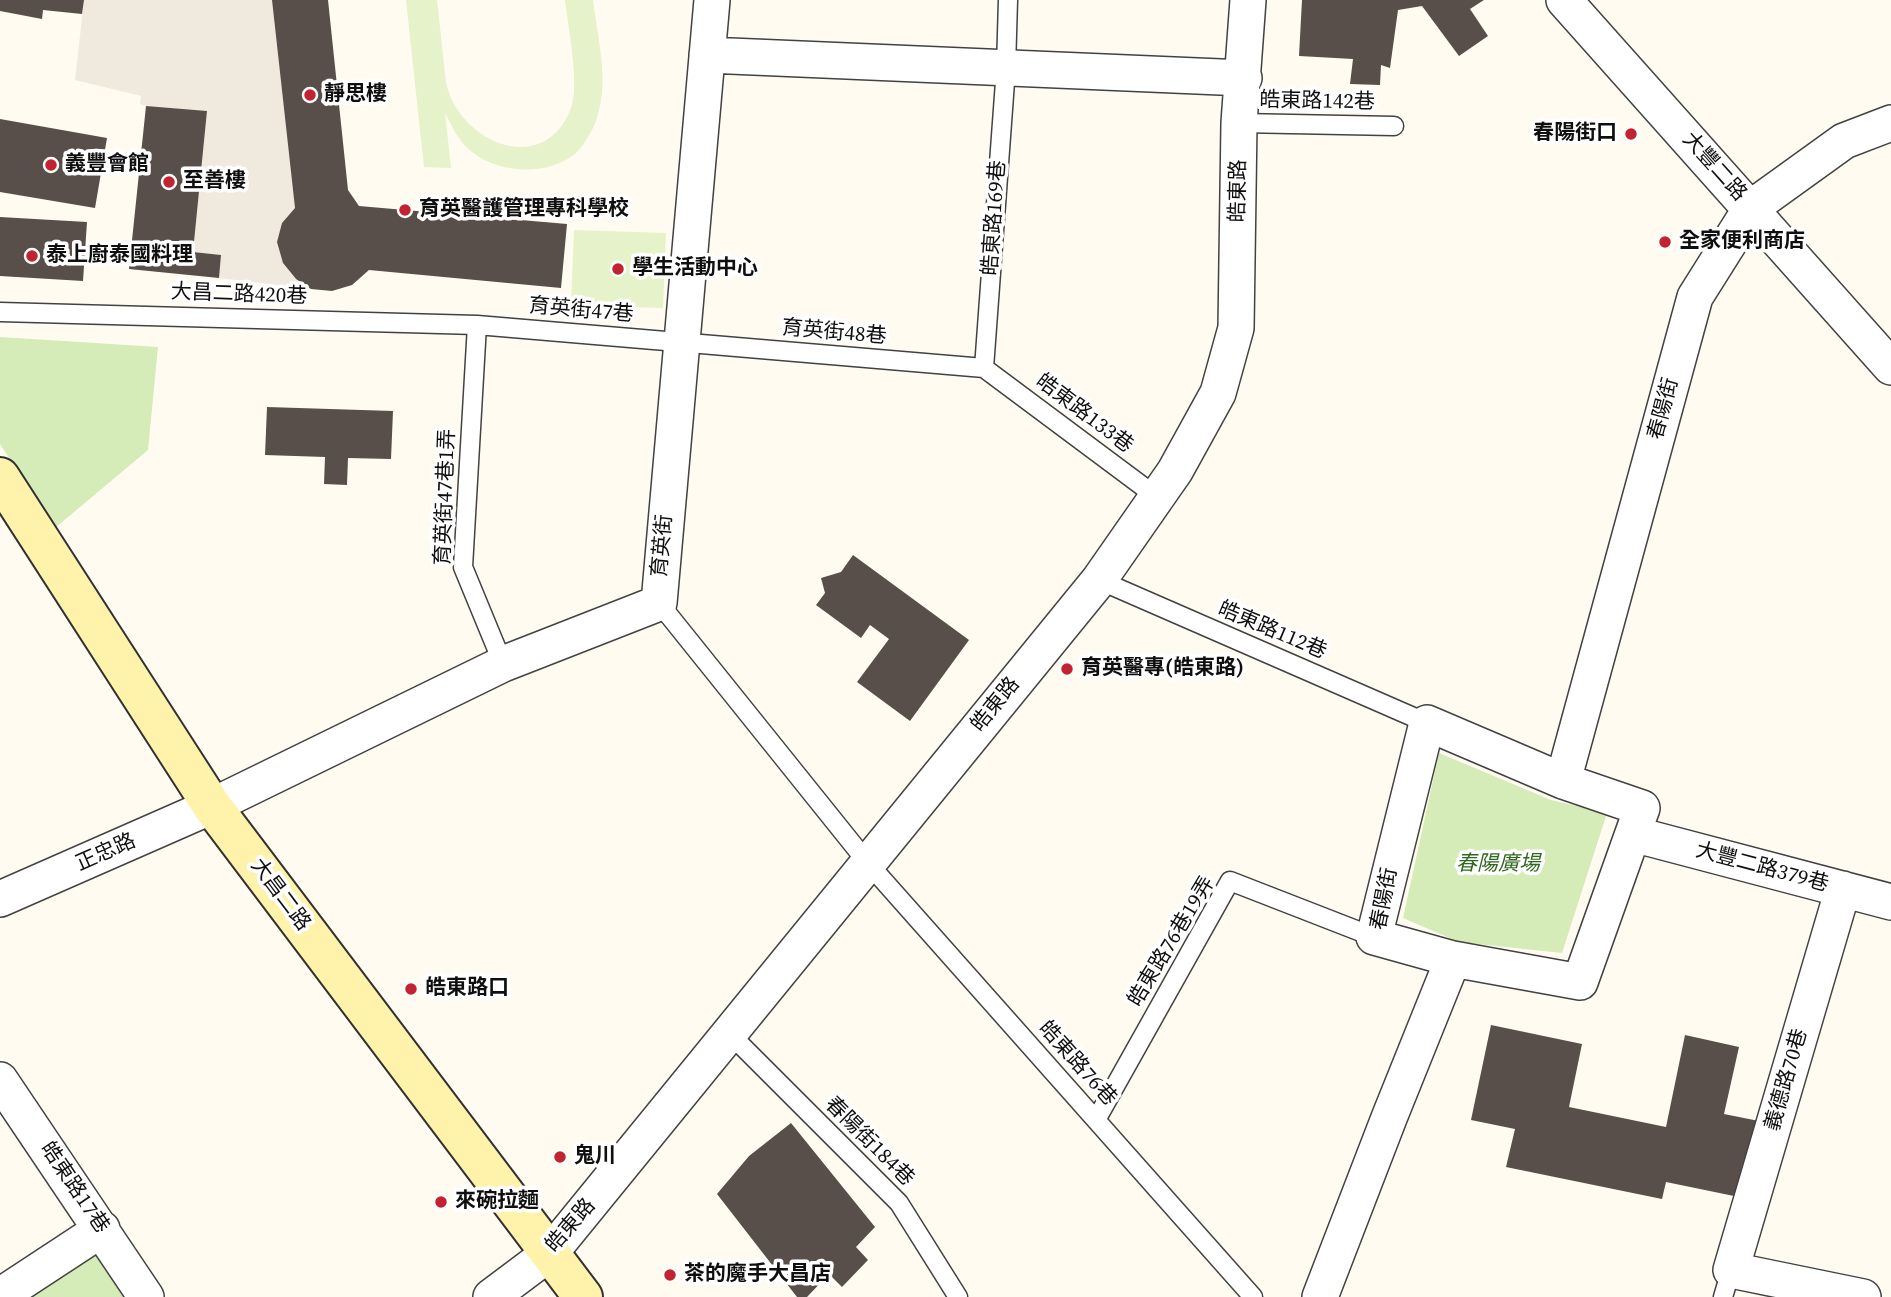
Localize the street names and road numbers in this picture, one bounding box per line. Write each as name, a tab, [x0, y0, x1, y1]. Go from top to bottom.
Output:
street label: 皓東路142巷	[1259, 88, 1375, 116]
street label: 大豐二路	[1677, 127, 1751, 207]
street label: 皓東路	[1226, 159, 1252, 223]
street label: 皓東路169巷	[978, 160, 1012, 276]
street label: 大昌二路420巷	[170, 280, 308, 310]
street label: 育英街47巷	[528, 294, 634, 328]
street label: 育英街48巷	[781, 316, 887, 350]
street label: 皓東路133巷	[1030, 369, 1138, 459]
street label: 春陽街	[1644, 375, 1684, 443]
street label: 育英街47巷1弄	[431, 428, 461, 566]
street label: 育英街	[648, 514, 678, 578]
street label: 皓東路112巷	[1214, 597, 1330, 665]
street label: 皓東路	[966, 673, 1026, 737]
street label: 正忠路	[72, 829, 140, 877]
street label: 大豐二路379巷	[1693, 838, 1831, 898]
street label: 大昌二路	[245, 854, 315, 936]
street label: 春陽街	[1367, 866, 1403, 932]
street label: 皓東路76巷19弄	[1123, 873, 1221, 1011]
street label: 皓東路76巷	[1033, 1017, 1121, 1111]
street label: 義德路70巷	[1760, 1026, 1814, 1134]
street label: 春陽街184巷	[819, 1092, 919, 1192]
street label: 皓東路17巷	[34, 1137, 114, 1239]
street label: 皓東路	[541, 1194, 601, 1258]

